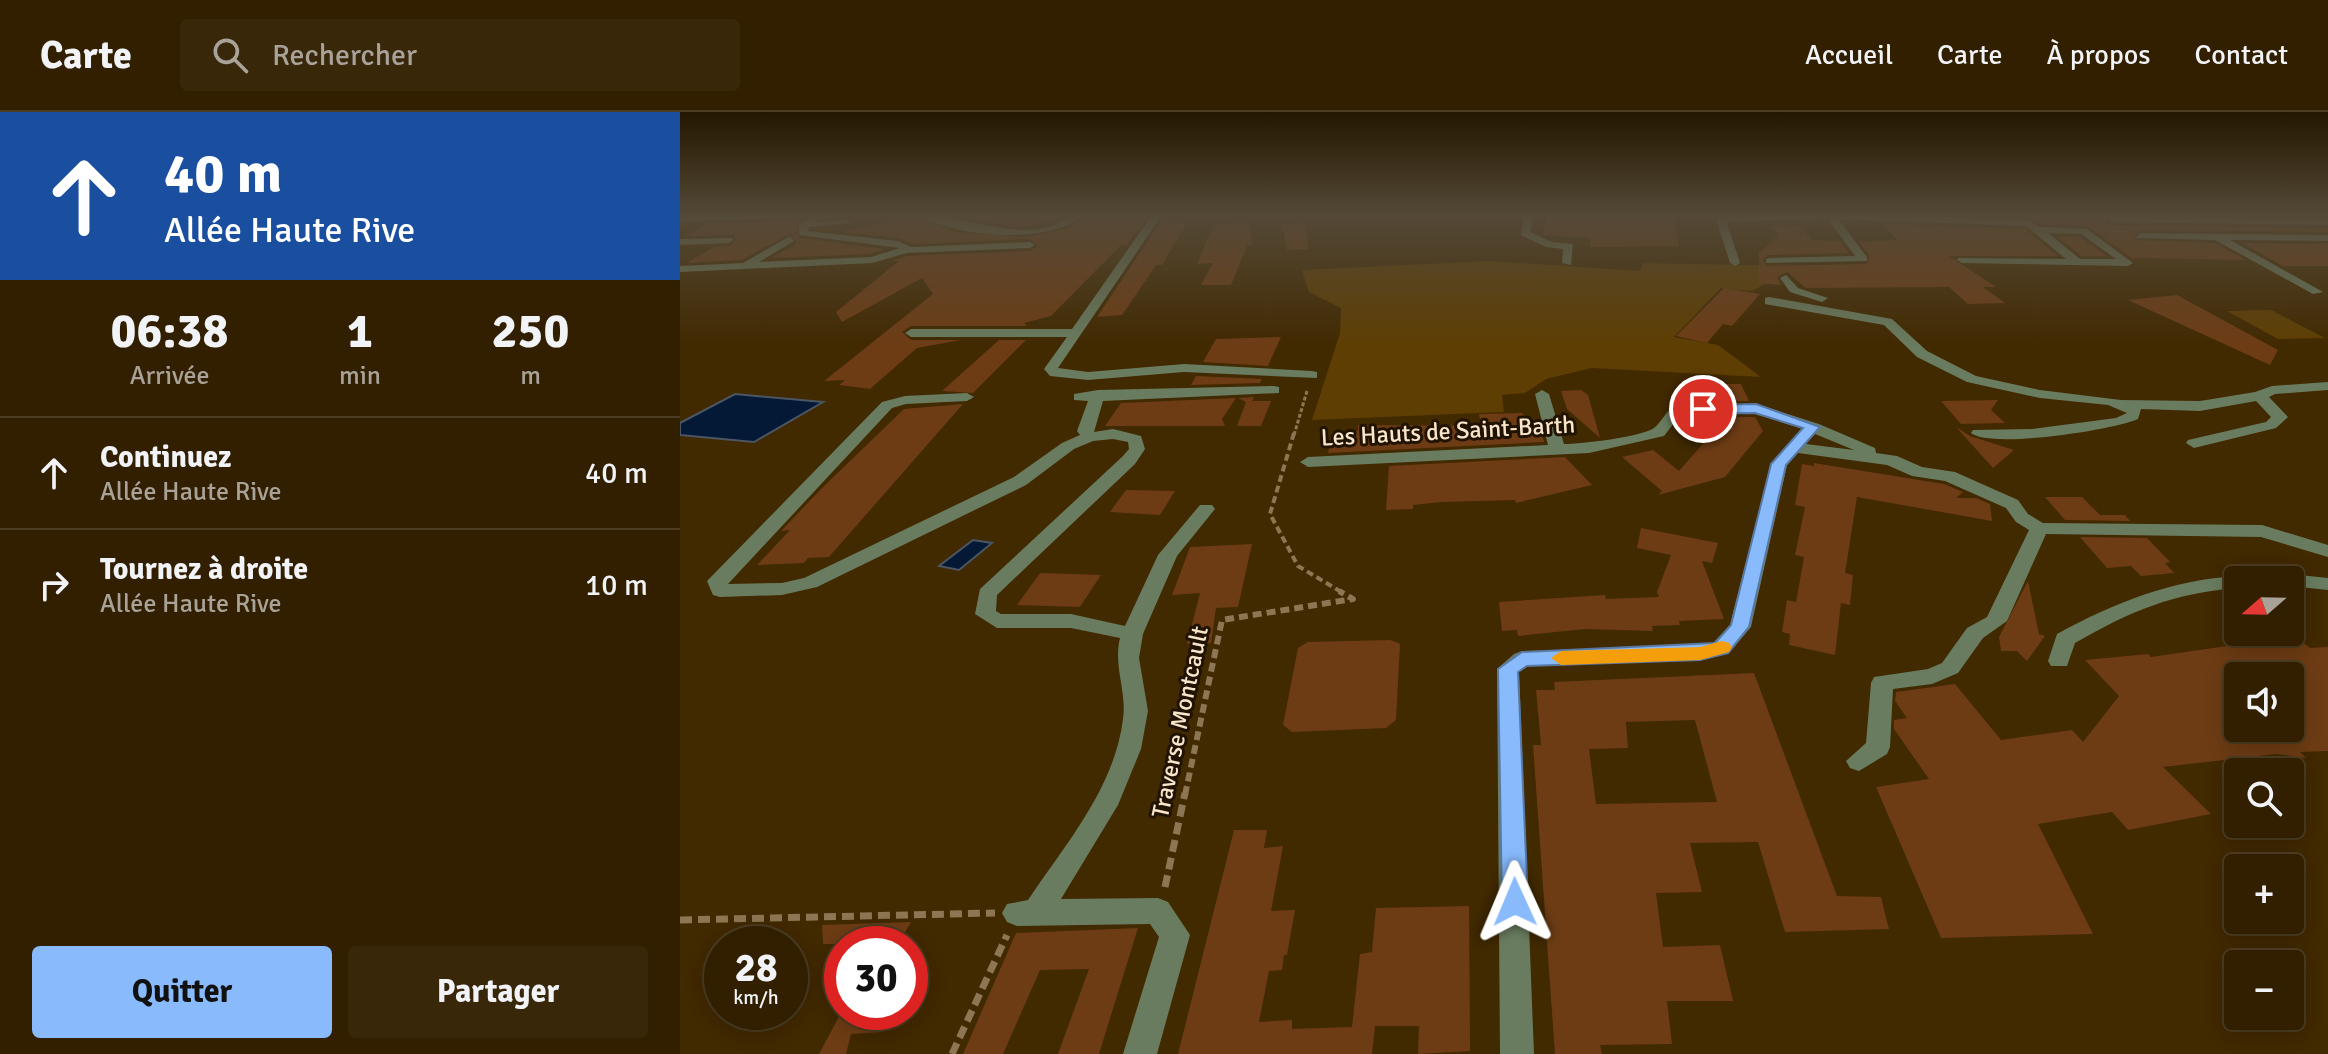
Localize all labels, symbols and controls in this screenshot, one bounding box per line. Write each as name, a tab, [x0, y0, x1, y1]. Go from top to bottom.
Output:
search box	[180, 19, 740, 91]
text: Carte	[40, 32, 132, 79]
icon: search	[208, 33, 252, 77]
text: Rechercher	[272, 37, 417, 74]
text: Accueil	[1805, 38, 1893, 72]
text: Carte	[1937, 38, 2002, 72]
text: À propos	[2046, 38, 2151, 72]
text: Contact	[2195, 38, 2288, 72]
text: 40 m	[164, 139, 282, 208]
icon: ahead	[32, 144, 136, 248]
text: Allée Haute Rive	[164, 208, 415, 253]
text: 06:38	[111, 302, 228, 361]
text: 1	[347, 302, 373, 361]
text: 250	[492, 302, 569, 361]
text: Arrivée	[130, 360, 209, 392]
text: min	[339, 360, 381, 392]
text: m	[520, 360, 541, 392]
pin	[1669, 375, 1737, 443]
icon: arrive	[1681, 387, 1725, 431]
street label: Les Hauts de Saint-Barth	[1320, 409, 1576, 453]
text: Continuez	[100, 439, 232, 476]
icon: ahead	[32, 451, 76, 495]
text: 40 m	[585, 455, 648, 492]
text: Allée Haute Rive	[100, 476, 282, 508]
text: Tournez à droite	[100, 551, 308, 588]
icon: right	[32, 563, 76, 607]
north arrow	[2224, 566, 2304, 646]
map controls	[2224, 566, 2304, 1030]
text: 10 m	[585, 567, 648, 604]
text: Allée Haute Rive	[100, 588, 282, 620]
street label: Traverse Montcault	[1145, 623, 1215, 821]
button: sound	[2224, 662, 2304, 742]
button: search	[2224, 758, 2304, 838]
button: +	[2224, 854, 2304, 934]
position arrow	[1473, 860, 1557, 944]
speed limit sign: 30	[824, 926, 928, 1030]
text: 28	[734, 943, 778, 993]
button: Quitter	[32, 946, 332, 1038]
button: Partager	[348, 946, 648, 1038]
button: −	[2224, 950, 2304, 1030]
text: km/h	[733, 985, 779, 1010]

